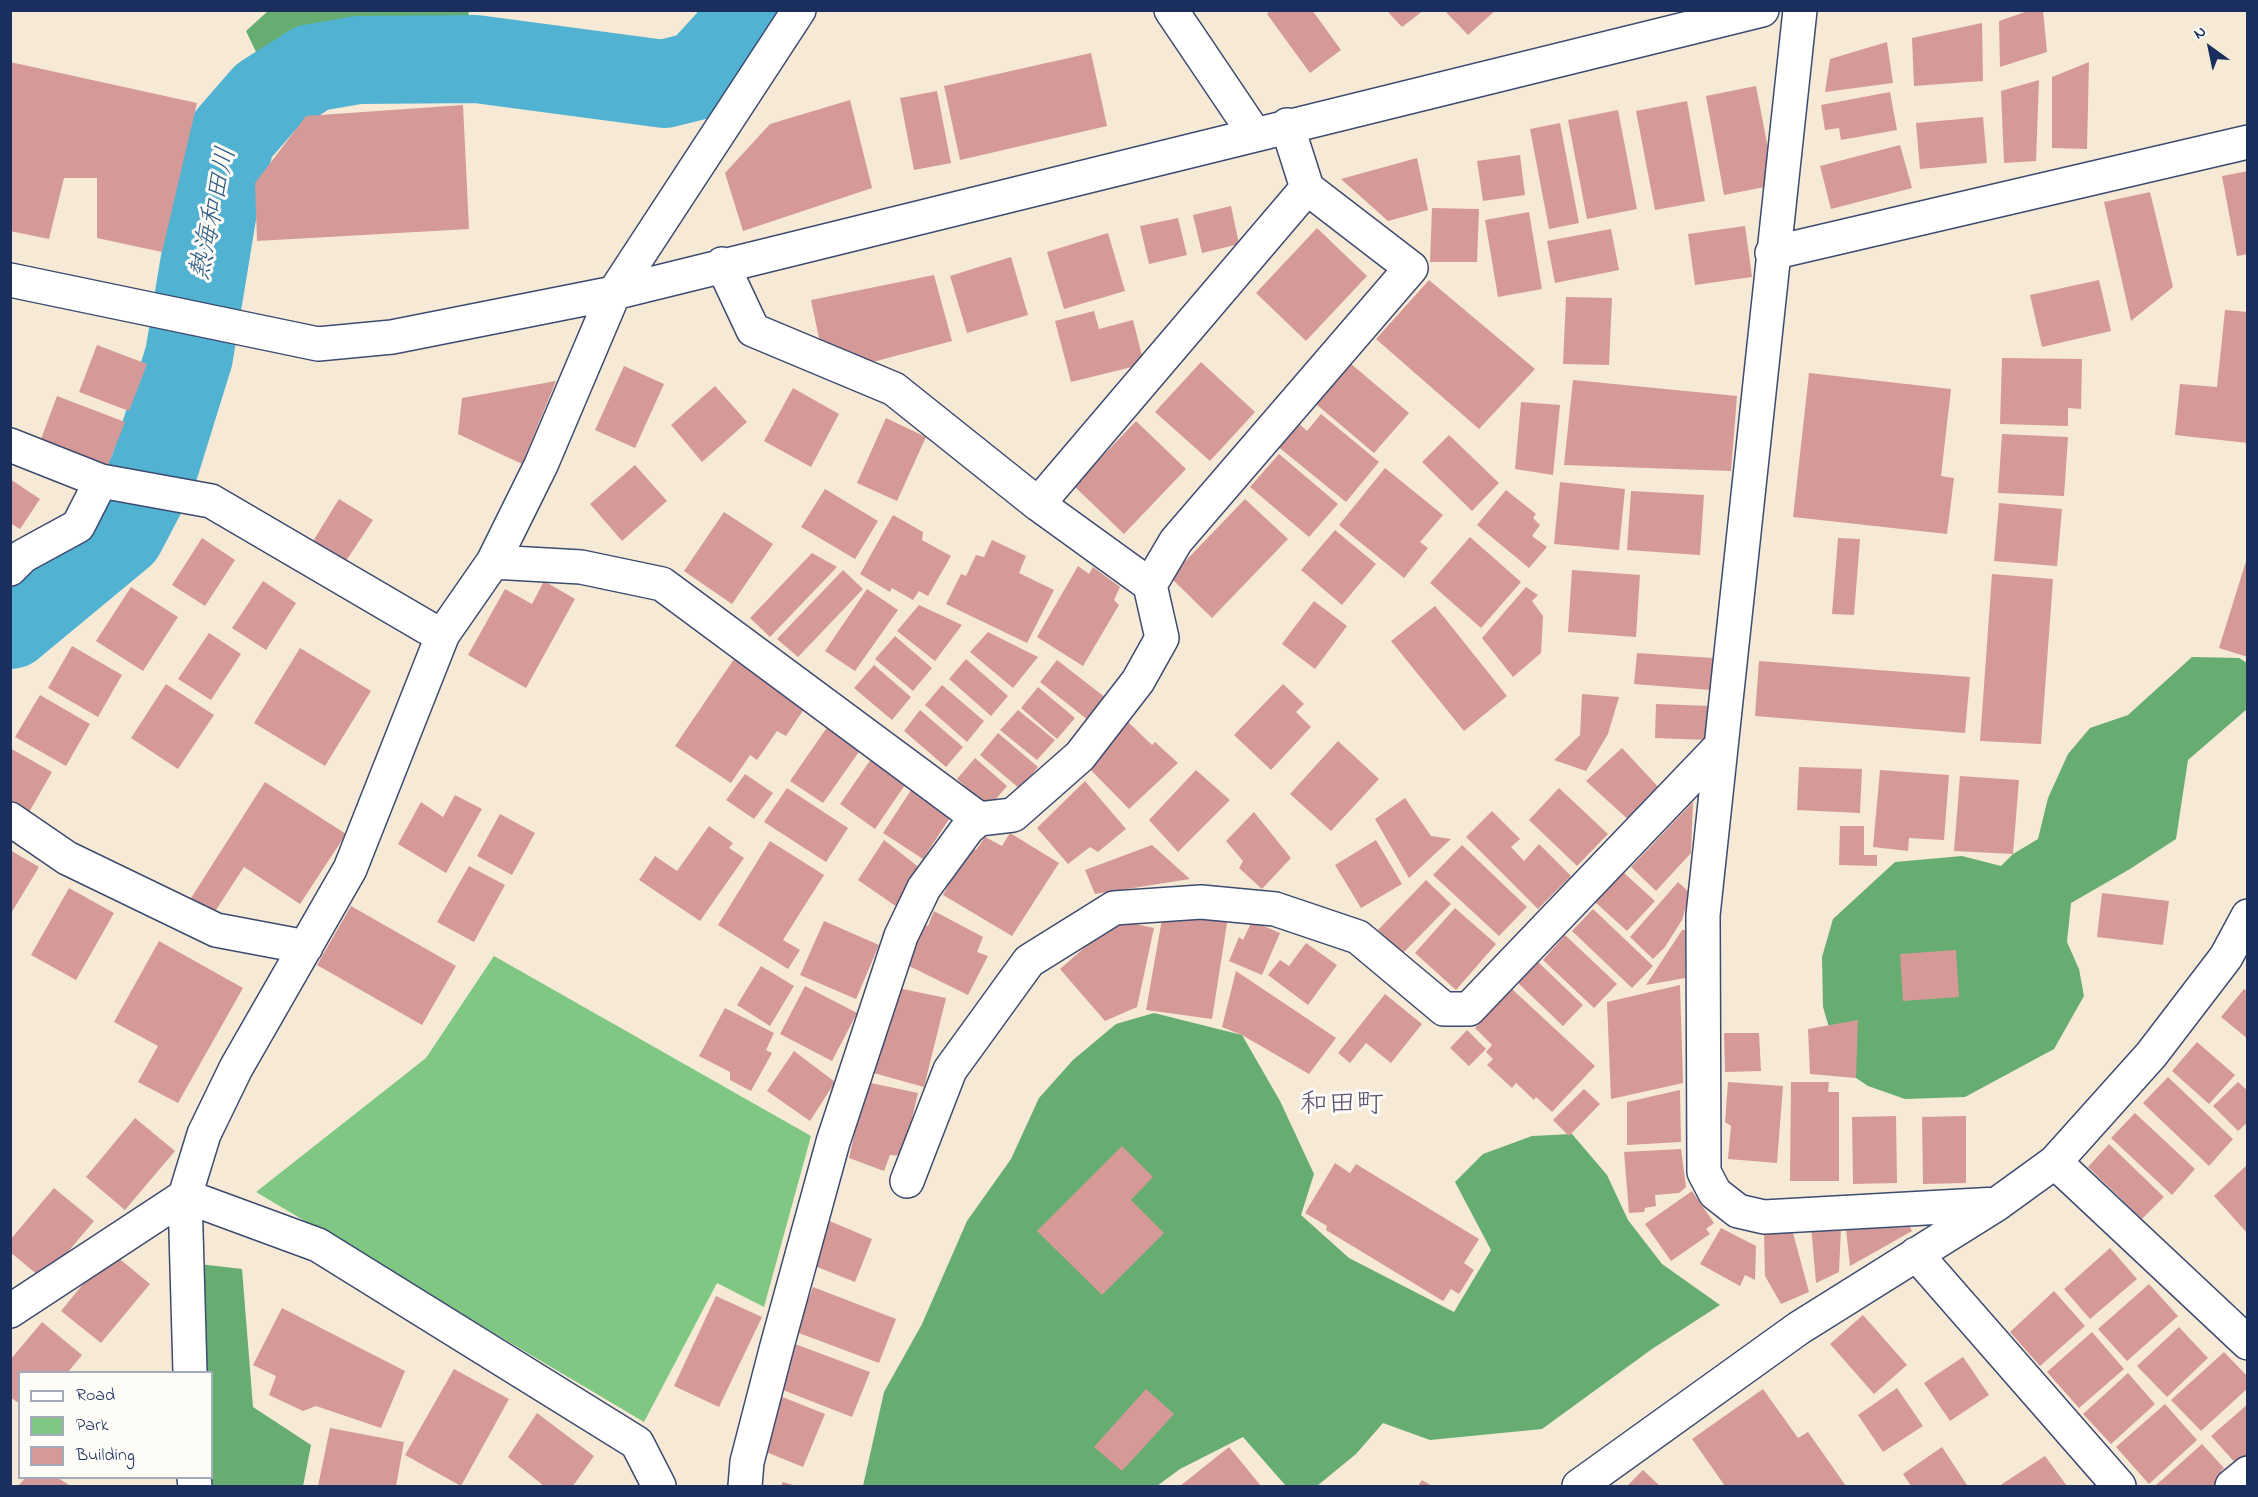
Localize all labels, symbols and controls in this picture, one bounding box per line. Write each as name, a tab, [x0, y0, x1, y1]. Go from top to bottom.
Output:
north arrow	[2180, 18, 2240, 78]
text: N	[2189, 20, 2211, 46]
water label: 熱海和田川	[186, 145, 246, 283]
district label: 和田町	[1300, 1090, 1384, 1124]
legend	[18, 1371, 213, 1479]
text: Road	[76, 1383, 115, 1409]
text: Park	[76, 1413, 109, 1439]
text: Building	[76, 1443, 135, 1469]

